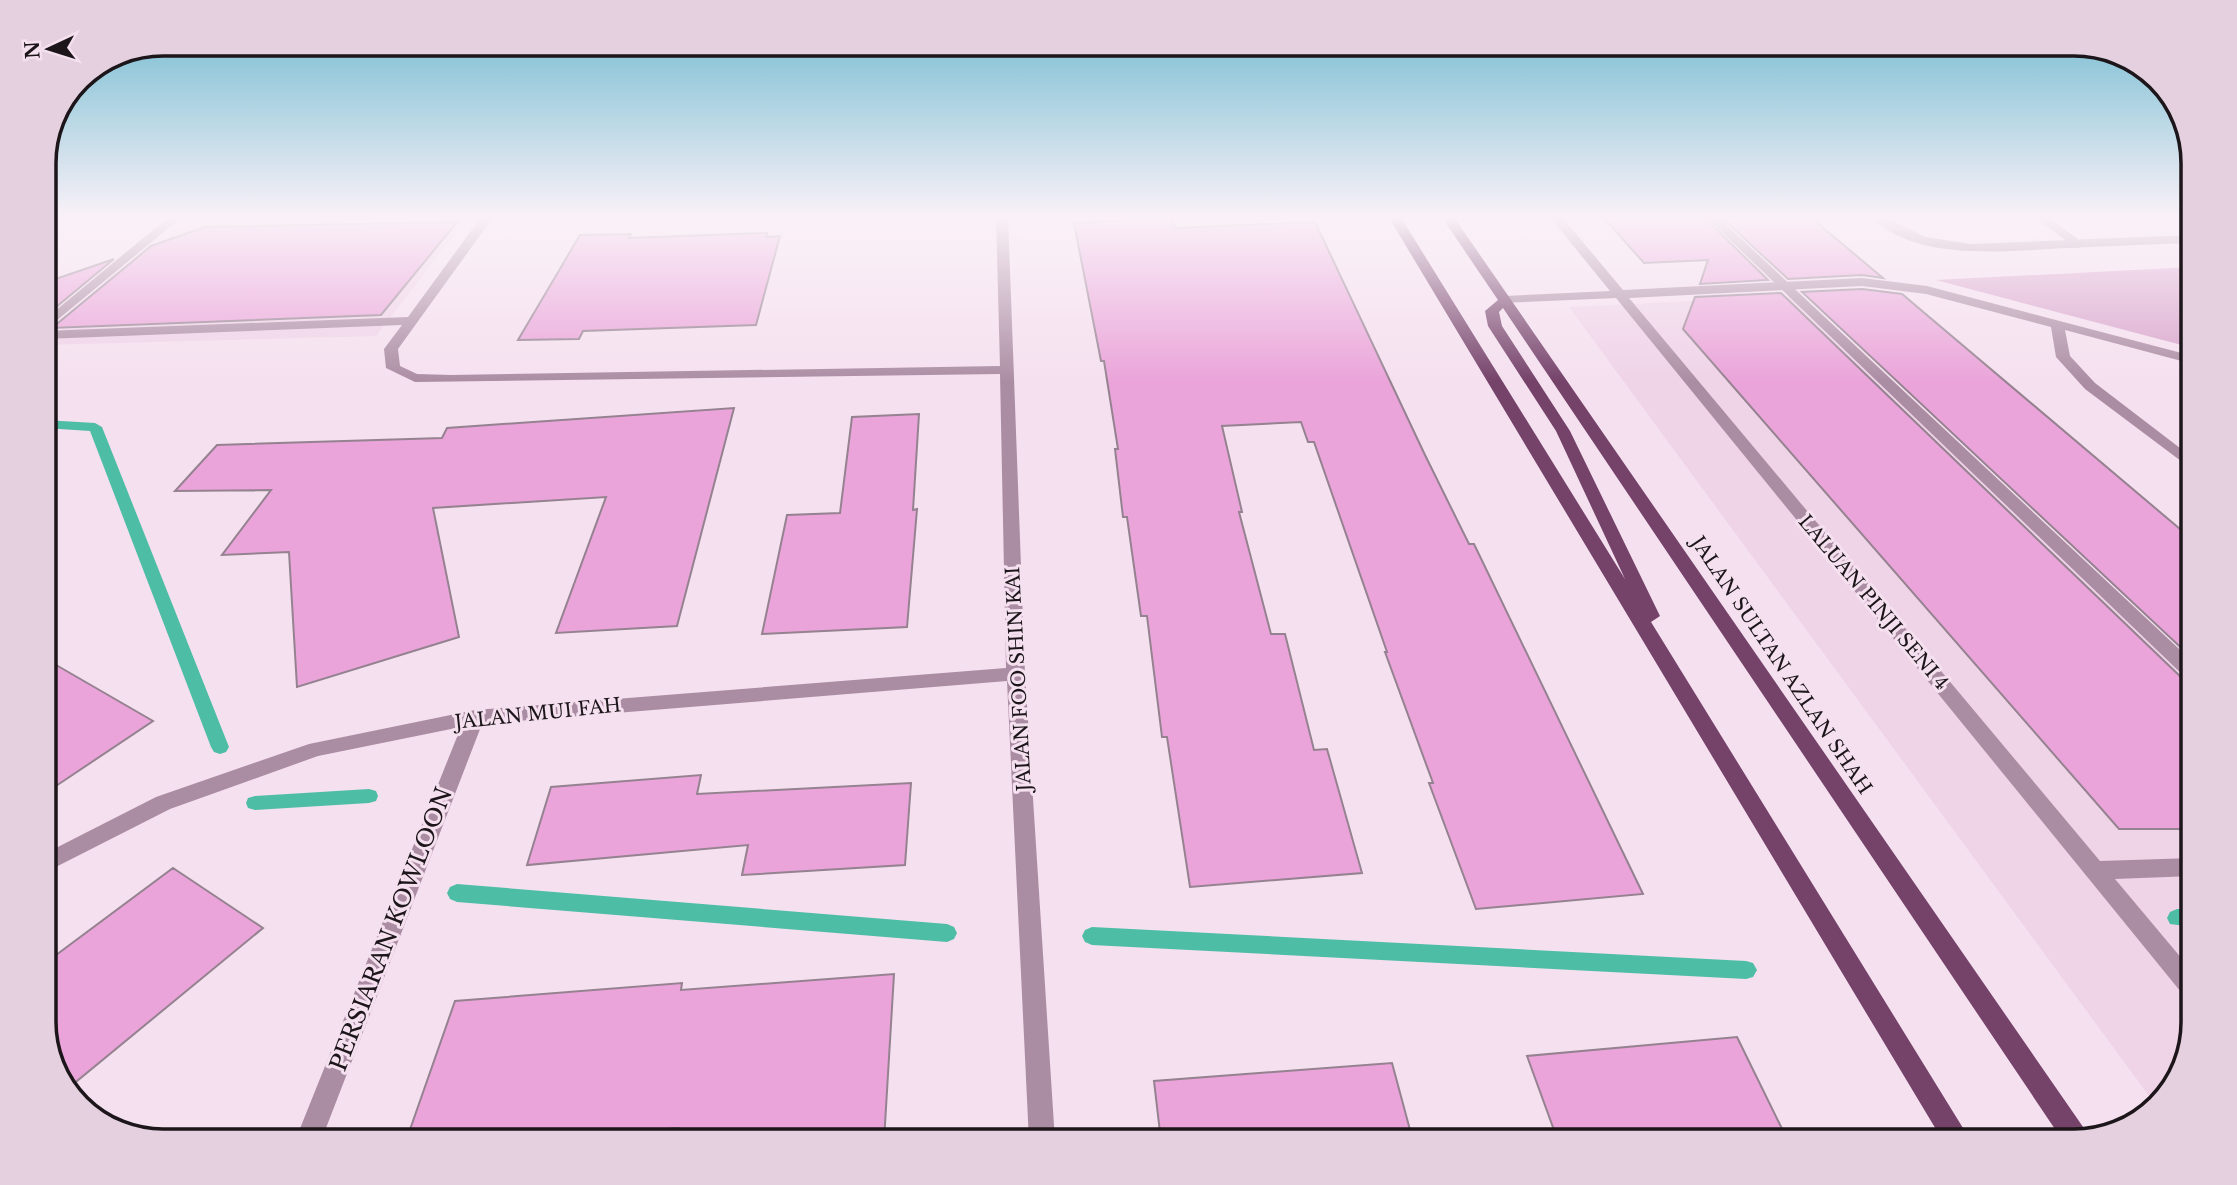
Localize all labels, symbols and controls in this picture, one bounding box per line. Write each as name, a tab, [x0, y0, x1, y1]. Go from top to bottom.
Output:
north arrow	[14, 14, 84, 84]
text: N	[20, 40, 45, 60]
street label: LALUAN PINJI SENI 4	[1794, 510, 1954, 694]
street label: JALAN SULTAN AZLAN SHAH	[1685, 529, 1877, 799]
street label: JALAN FOO SHIN KAI	[1001, 566, 1036, 795]
street label: JALAN MUI FAH	[451, 693, 622, 734]
street label: PERSIARAN KOWLOON	[324, 783, 458, 1075]

